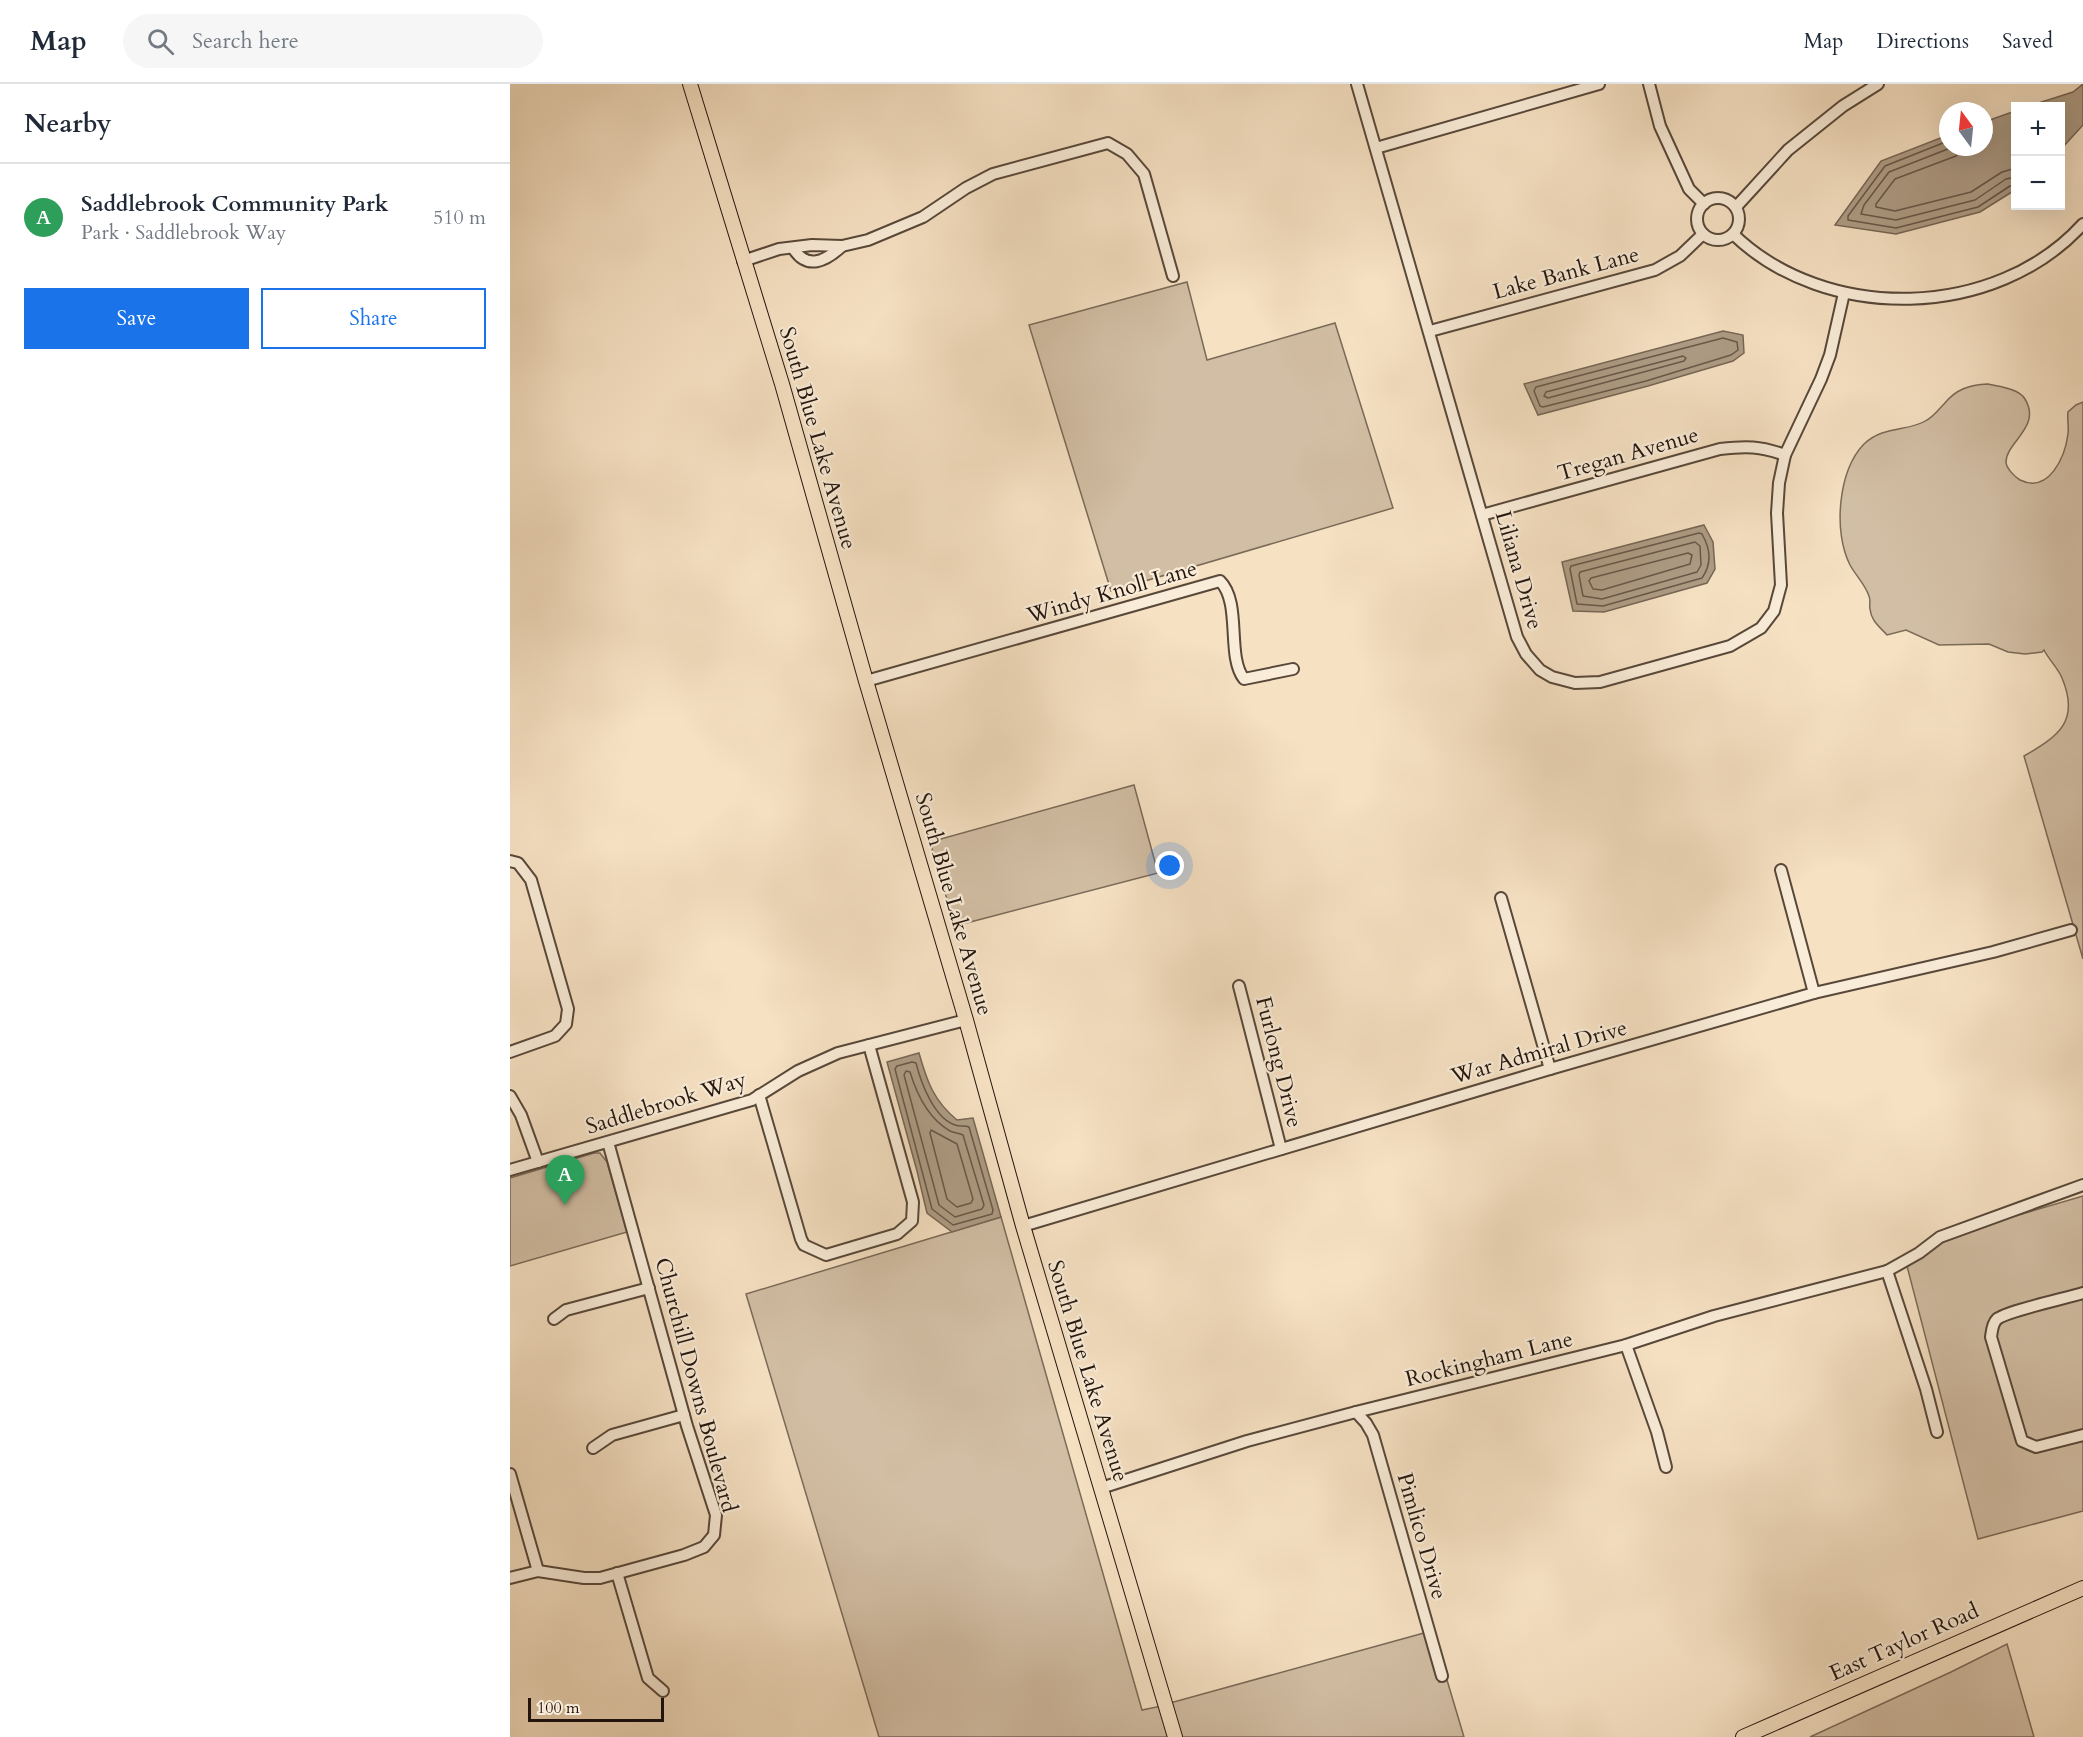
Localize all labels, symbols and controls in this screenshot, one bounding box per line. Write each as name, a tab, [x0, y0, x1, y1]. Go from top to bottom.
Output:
search box	[123, 14, 543, 68]
text: Map	[30, 22, 87, 60]
icon: search	[144, 25, 177, 58]
text: Search here	[192, 26, 299, 56]
text: Map	[1803, 27, 1843, 56]
text: Directions	[1876, 27, 1969, 56]
text: Saved	[2002, 27, 2053, 56]
north arrow	[1939, 102, 1993, 156]
map controls	[2011, 102, 2065, 210]
button: +	[2011, 102, 2065, 156]
text: Nearby	[24, 106, 112, 141]
button: −	[2011, 156, 2065, 210]
text: Saddlebrook Community Park	[81, 189, 388, 219]
text: A	[36, 204, 51, 231]
text: 510 m	[433, 204, 486, 231]
text: Park · Saddlebrook Way	[81, 219, 286, 246]
street label: Lake Bank Lane	[1489, 239, 1643, 307]
button: Save	[24, 288, 249, 349]
button: Share	[261, 288, 486, 349]
street label: South Blue Lake Avenue	[772, 323, 864, 553]
street label: Tregan Avenue	[1554, 419, 1702, 489]
street label: Liliana Drive	[1488, 507, 1550, 633]
street label: Windy Knoll Lane	[1023, 553, 1200, 631]
street label: South Blue Lake Avenue	[908, 789, 1000, 1019]
your location	[1155, 851, 1184, 880]
street label: Furlong Drive	[1248, 993, 1310, 1131]
street label: War Admiral Drive	[1446, 1012, 1631, 1092]
street label: Saddlebrook Way	[582, 1064, 750, 1142]
pin: A	[546, 1156, 584, 1205]
street label: Churchill Downs Boulevard	[648, 1254, 745, 1516]
street label: South Blue Lake Avenue	[1040, 1257, 1136, 1485]
street label: Rockingham Lane	[1402, 1324, 1576, 1394]
street label: Pimlico Drive	[1390, 1469, 1454, 1603]
street label: East Taylor Road	[1825, 1596, 1984, 1688]
scale bar	[528, 1695, 664, 1722]
text: 100 m	[537, 1697, 579, 1719]

